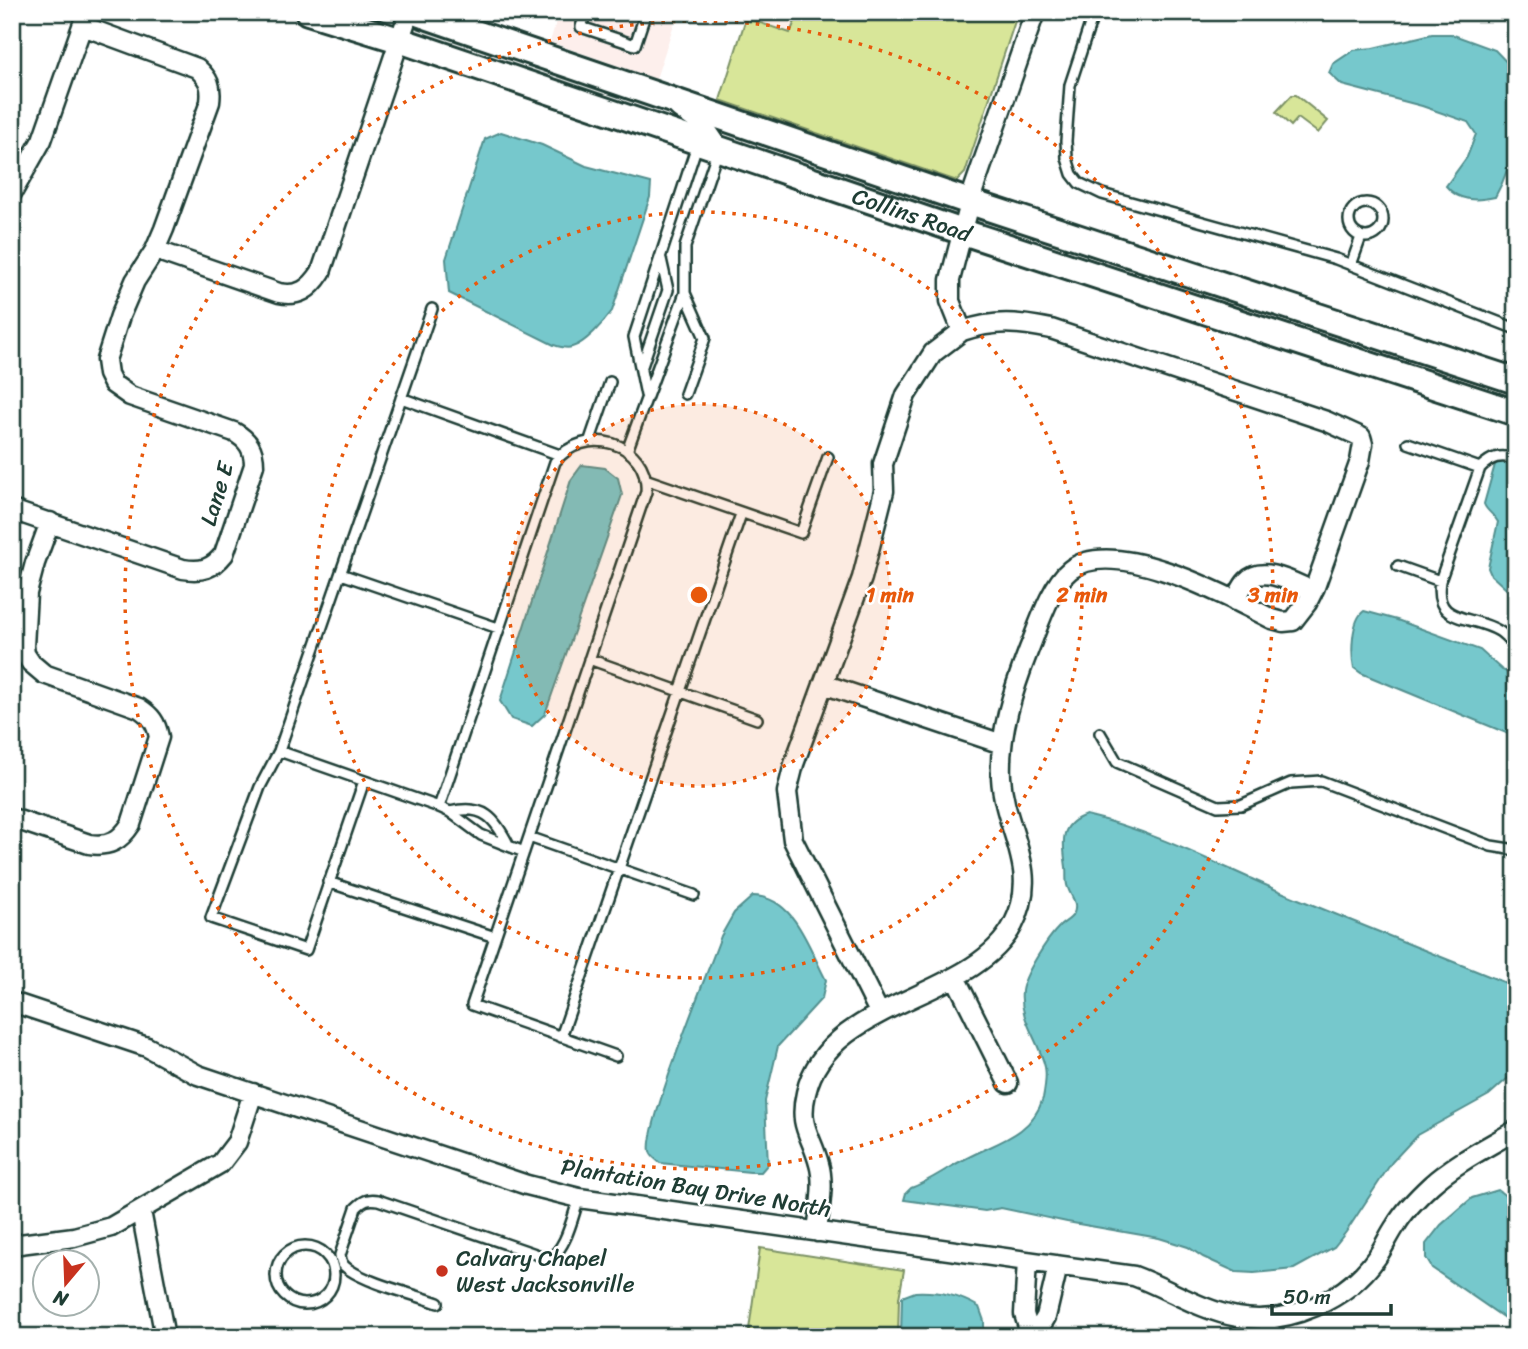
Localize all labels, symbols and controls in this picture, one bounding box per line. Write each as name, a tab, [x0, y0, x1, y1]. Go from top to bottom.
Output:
street label: Collins Road	[847, 175, 979, 255]
street label: Lane E	[188, 456, 246, 531]
text: 1 min	[866, 576, 915, 614]
text: 2 min	[1056, 576, 1108, 614]
text: 3 min	[1247, 576, 1299, 614]
centre of rings	[687, 583, 711, 607]
street label: Plantation Bay Drive North	[558, 1146, 834, 1230]
place label: Calvary Chapel West Jacksonville	[456, 1238, 635, 1305]
north arrow	[32, 1248, 102, 1318]
marker: Calvary Chapel West Jacksonville	[434, 1263, 450, 1279]
scale bar	[1272, 1272, 1392, 1316]
text: 50 m	[1283, 1278, 1331, 1316]
text: N	[48, 1281, 73, 1317]

